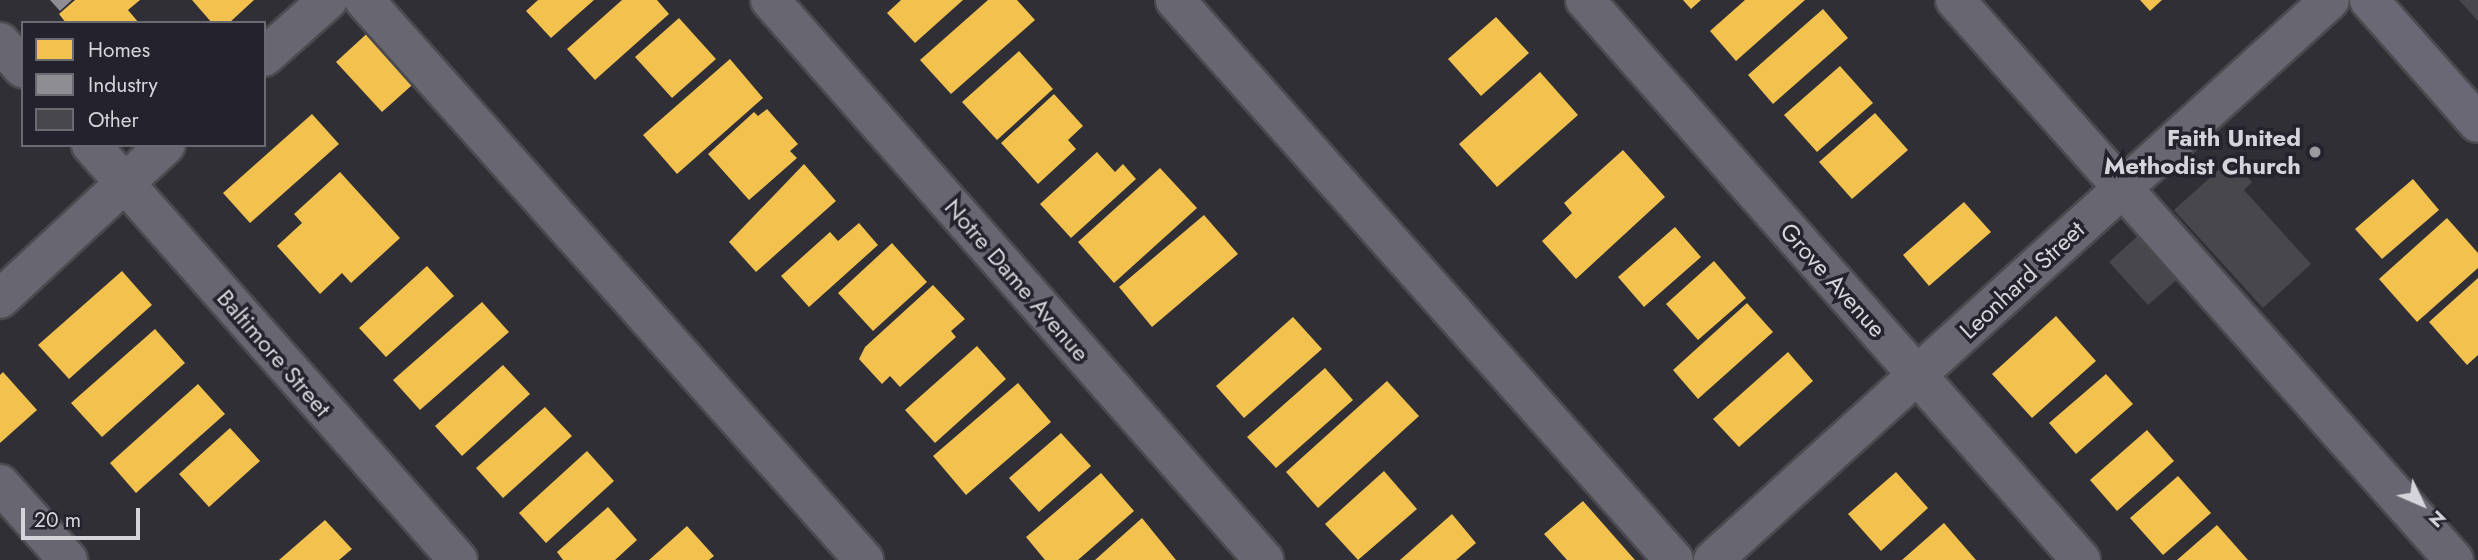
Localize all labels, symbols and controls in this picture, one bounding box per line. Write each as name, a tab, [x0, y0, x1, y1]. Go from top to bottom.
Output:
legend	[21, 21, 266, 147]
text: Homes	[88, 35, 150, 65]
text: Industry	[88, 70, 158, 100]
text: Other	[88, 105, 139, 135]
place label: Faith United Methodist Church	[2104, 124, 2301, 180]
marker: Faith United Methodist Church	[2307, 144, 2323, 160]
street label: Notre Dame Avenue	[939, 193, 1095, 367]
street label: Leonhard Street	[1954, 215, 2090, 345]
street label: Grove Avenue	[1774, 217, 1892, 343]
street label: Baltimore Street	[211, 284, 337, 422]
north arrow	[2387, 469, 2457, 539]
scale bar	[24, 494, 144, 538]
text: N	[2423, 504, 2452, 534]
text: 20 m	[34, 505, 81, 535]

